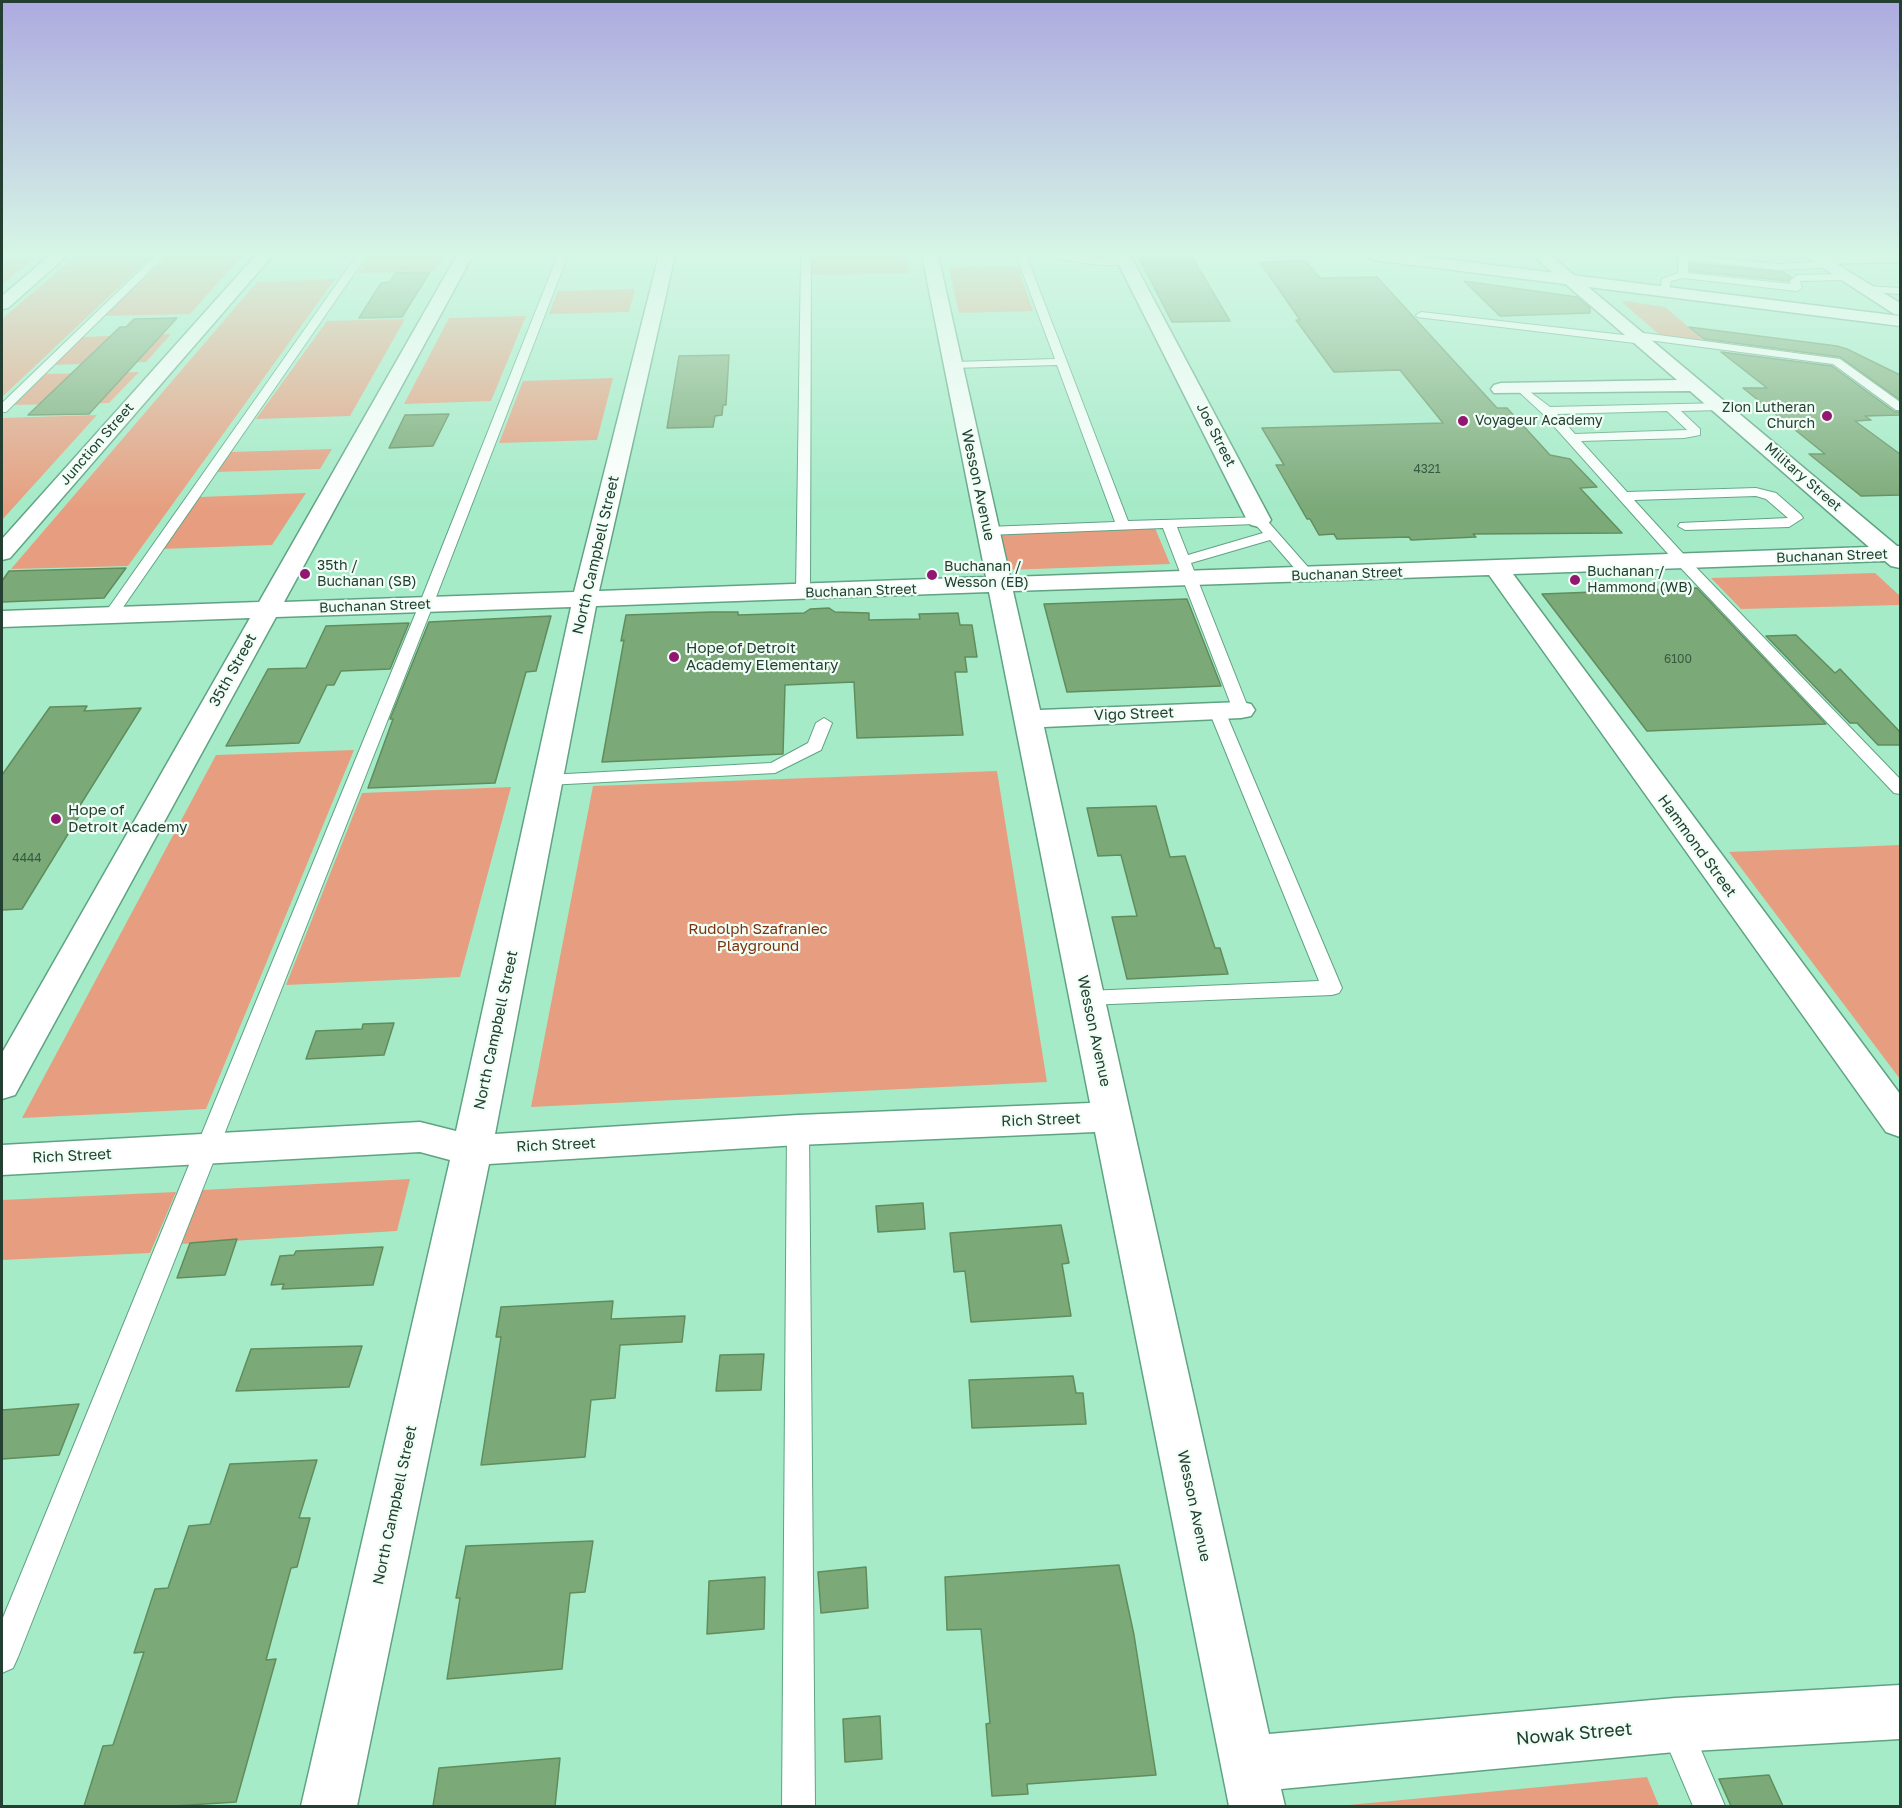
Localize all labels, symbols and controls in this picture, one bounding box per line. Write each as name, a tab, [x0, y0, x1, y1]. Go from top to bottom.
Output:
street label: Junction Street	[57, 399, 137, 489]
street label: Joe Street	[1193, 400, 1239, 470]
place label: Zion Lutheran Church	[1722, 400, 1815, 432]
marker: Zion Lutheran Church	[1820, 409, 1834, 423]
place label: Voyageur Academy	[1475, 413, 1603, 429]
marker: Voyageur Academy	[1456, 414, 1470, 428]
street label: Wesson Avenue	[957, 428, 999, 542]
street label: Military Street	[1761, 439, 1845, 515]
house number: 4321	[1413, 462, 1441, 476]
street label: North Campbell Street	[569, 474, 623, 636]
street label: Buchanan Street	[1776, 546, 1888, 566]
place label: 35th / Buchanan (SB)	[317, 558, 417, 590]
place label: Buchanan / Wesson (EB)	[944, 559, 1029, 592]
street label: Buchanan Street	[1291, 564, 1403, 584]
place label: Buchanan / Hammond (WB)	[1587, 564, 1693, 596]
marker: 35th / Buchanan (SB)	[298, 567, 312, 581]
marker: Buchanan / Wesson (EB)	[925, 568, 939, 582]
marker: Buchanan / Hammond (WB)	[1568, 573, 1582, 587]
street label: Buchanan Street	[805, 581, 917, 601]
street label: Buchanan Street	[319, 596, 431, 616]
street label: 35th Street	[206, 630, 260, 710]
place label: Hope of Detroit Academy Elementary	[686, 639, 838, 674]
marker: Hope of Detroit Academy Elementary	[667, 650, 681, 664]
house number: 6100	[1664, 652, 1692, 666]
street label: Vigo Street	[1093, 704, 1175, 724]
street label: Hammond Street	[1654, 791, 1740, 901]
place label: Hope of Detroit Academy	[68, 801, 188, 836]
marker: Hope of Detroit Academy	[49, 812, 63, 826]
house number: 4444	[12, 851, 42, 865]
park label: Rudolph Szafraniec Playground	[688, 920, 828, 955]
street label: North Campbell Street	[470, 949, 522, 1111]
street label: Wesson Avenue	[1073, 974, 1115, 1088]
street label: Rich Street	[1001, 1110, 1081, 1130]
street label: Rich Street	[516, 1134, 596, 1156]
street label: Rich Street	[32, 1145, 112, 1167]
street label: North Campbell Street	[369, 1424, 421, 1586]
street label: Wesson Avenue	[1173, 1449, 1215, 1563]
street label: Nowak Street	[1515, 1718, 1633, 1750]

